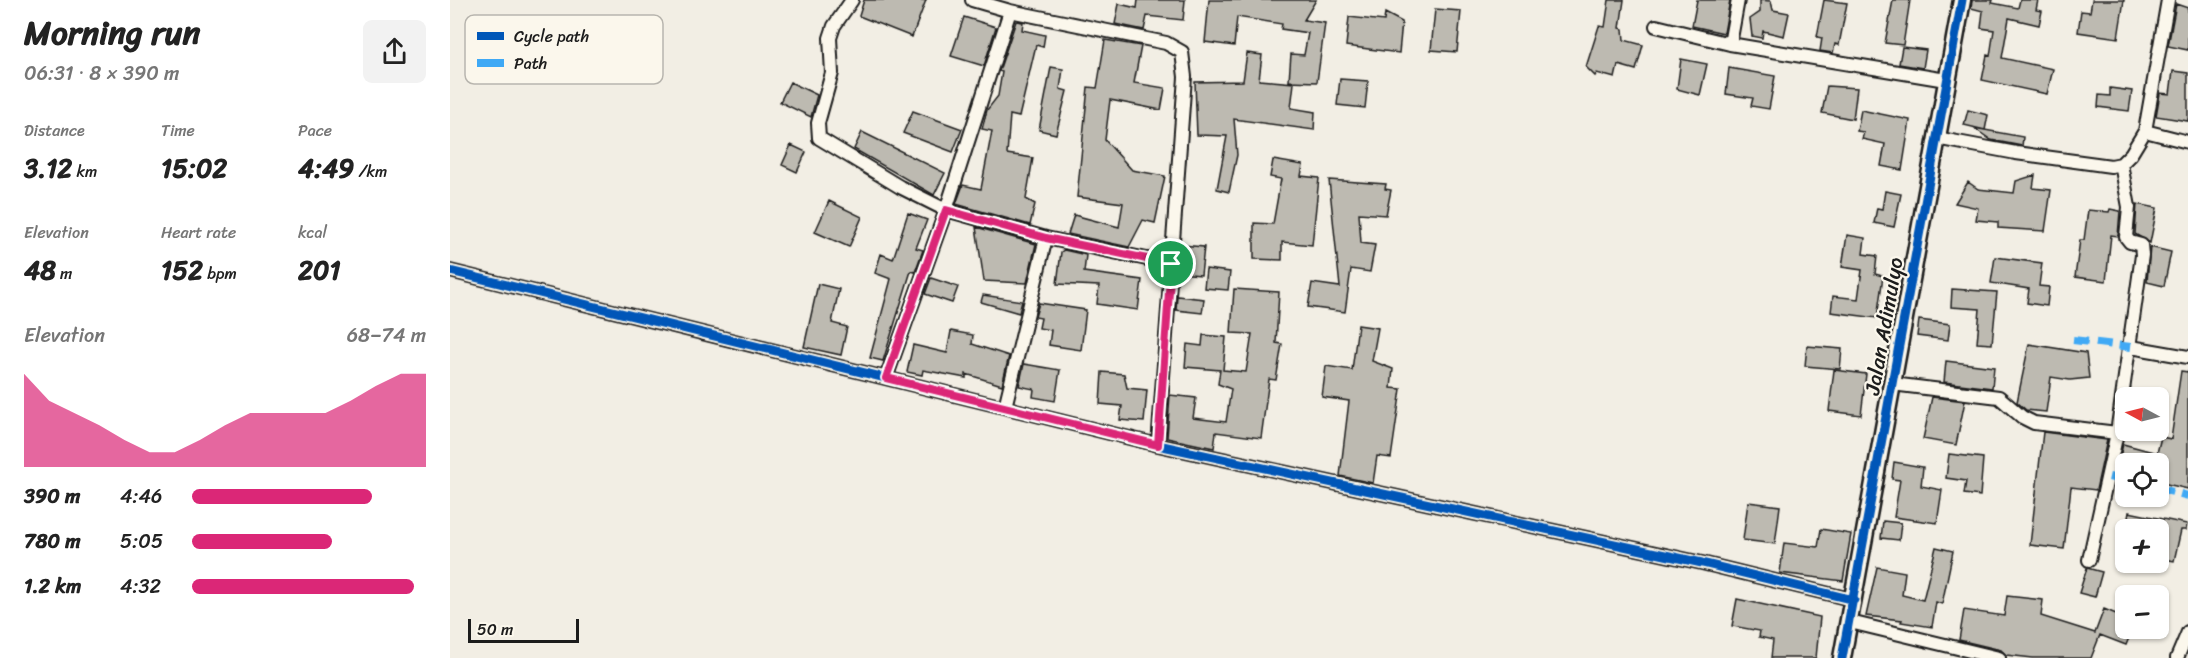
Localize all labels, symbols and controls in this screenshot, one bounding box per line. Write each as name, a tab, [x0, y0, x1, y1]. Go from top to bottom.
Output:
text: Morning run	[24, 4, 200, 62]
legend	[465, 15, 663, 84]
button: share	[363, 20, 426, 83]
text: Cycle path	[514, 22, 589, 51]
text: Path	[514, 49, 547, 78]
text: 06:31 · 8 × 390 m	[24, 56, 179, 91]
text: Distance	[24, 116, 85, 145]
text: Time	[161, 116, 195, 145]
text: Pace	[298, 116, 332, 145]
text: 3.12	[24, 145, 72, 191]
text: 15:02	[161, 145, 227, 191]
text: 4:49	[298, 145, 354, 191]
text: km	[72, 157, 97, 186]
text: /km	[354, 157, 387, 186]
text: Elevation	[24, 218, 89, 247]
text: Heart rate	[161, 218, 236, 247]
text: kcal	[298, 218, 327, 247]
pin	[1145, 238, 1196, 289]
text: 48	[24, 247, 56, 293]
text: 152	[161, 247, 203, 293]
text: 201	[298, 247, 341, 293]
icon: arrive	[1154, 247, 1187, 280]
street label: Jalan Adimulyo	[1853, 254, 1915, 399]
text: m	[56, 259, 72, 288]
text: bpm	[203, 259, 237, 288]
text: Elevation	[24, 318, 105, 353]
text: 68–74 m	[347, 318, 426, 353]
north arrow	[2115, 387, 2169, 441]
map controls	[2115, 387, 2169, 639]
button: locate	[2115, 453, 2169, 507]
text: 390 m	[24, 479, 80, 514]
text: 4:46	[120, 479, 162, 514]
button: +	[2115, 519, 2169, 573]
text: 780 m	[24, 524, 81, 559]
text: 5:05	[120, 524, 163, 559]
text: 1.2 km	[24, 569, 81, 604]
text: 4:32	[120, 569, 161, 604]
button: −	[2115, 585, 2169, 639]
text: 50 m	[477, 615, 513, 644]
scale bar	[468, 616, 579, 644]

